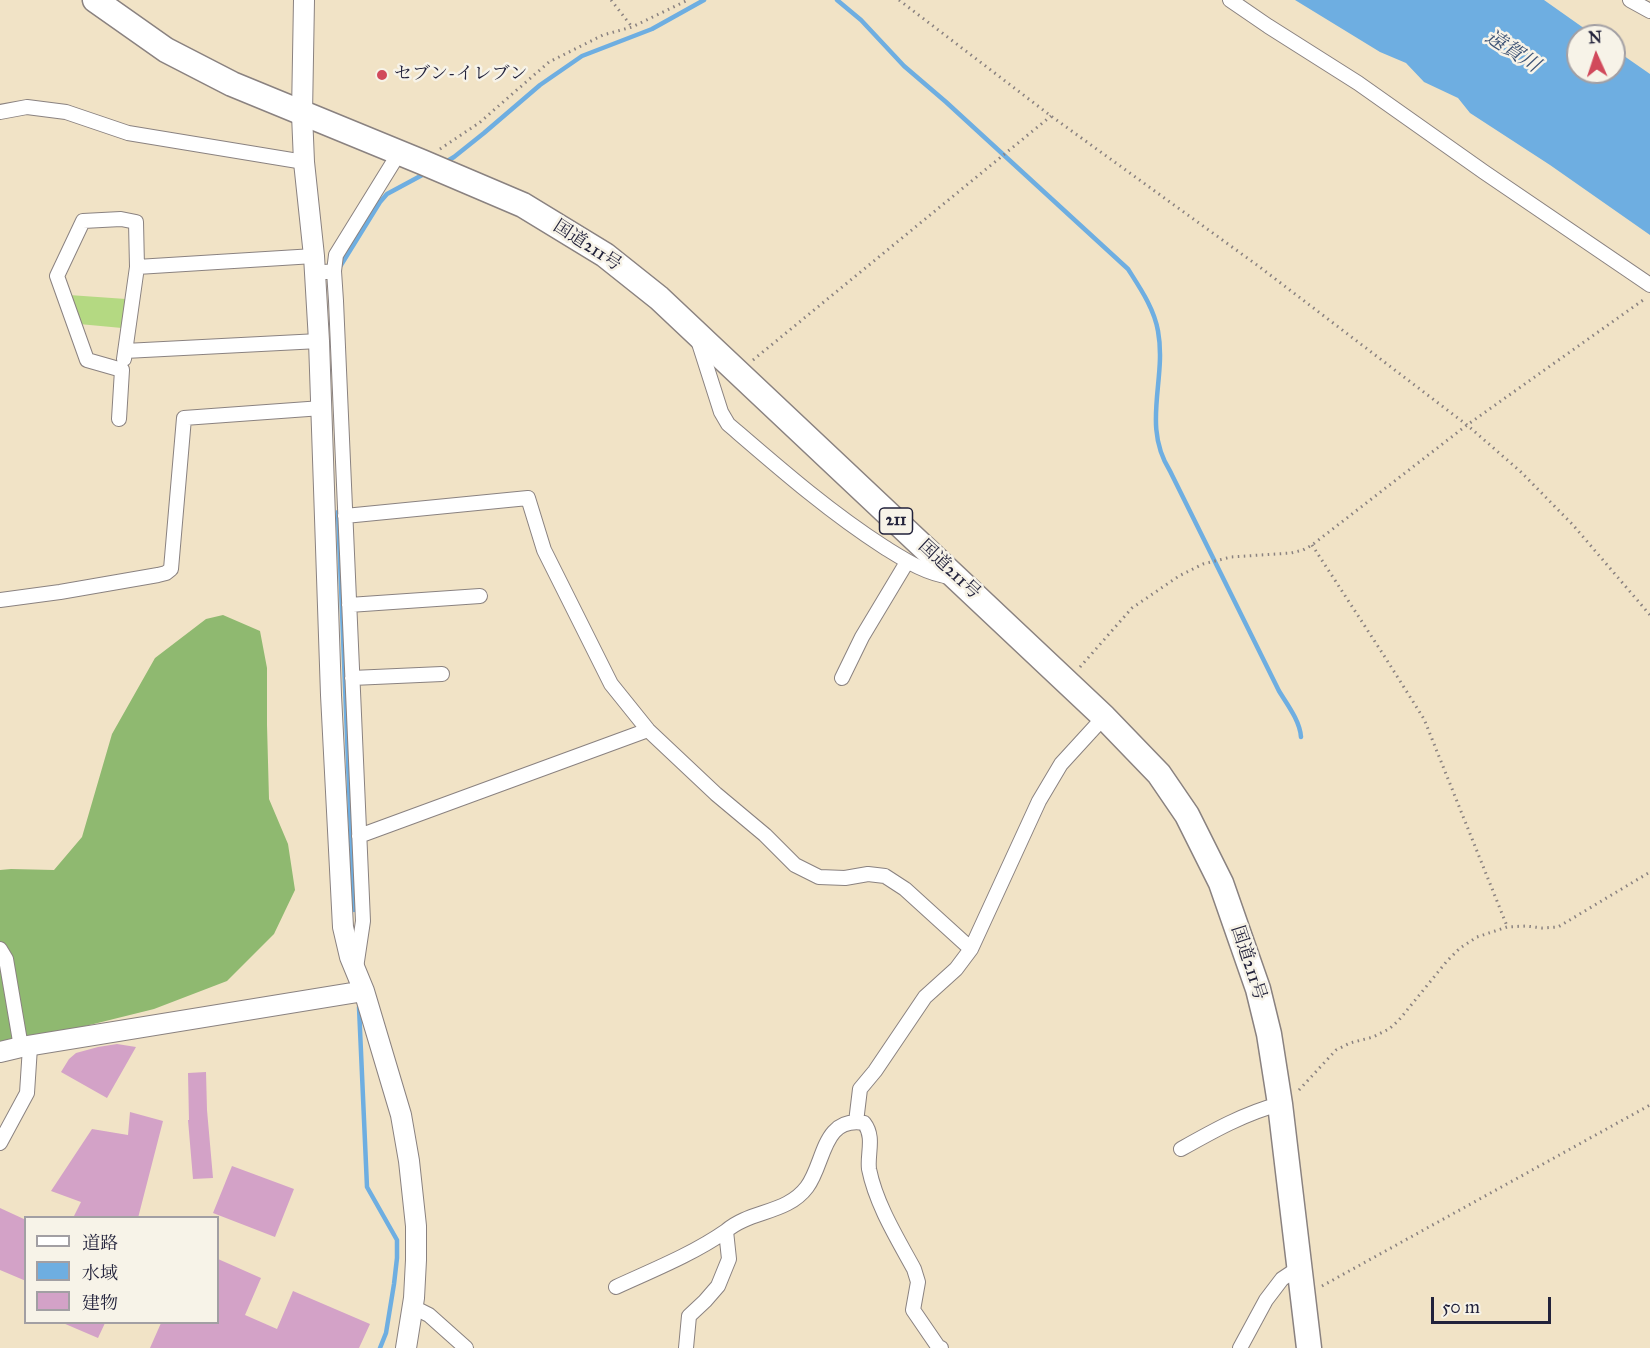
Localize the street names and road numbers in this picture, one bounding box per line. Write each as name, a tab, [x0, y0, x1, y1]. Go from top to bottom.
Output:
street label: 国道211号	[549, 216, 625, 276]
road number: 211	[880, 508, 912, 534]
street label: 国道211号	[913, 536, 985, 604]
street label: 国道211号	[1226, 923, 1270, 1003]

